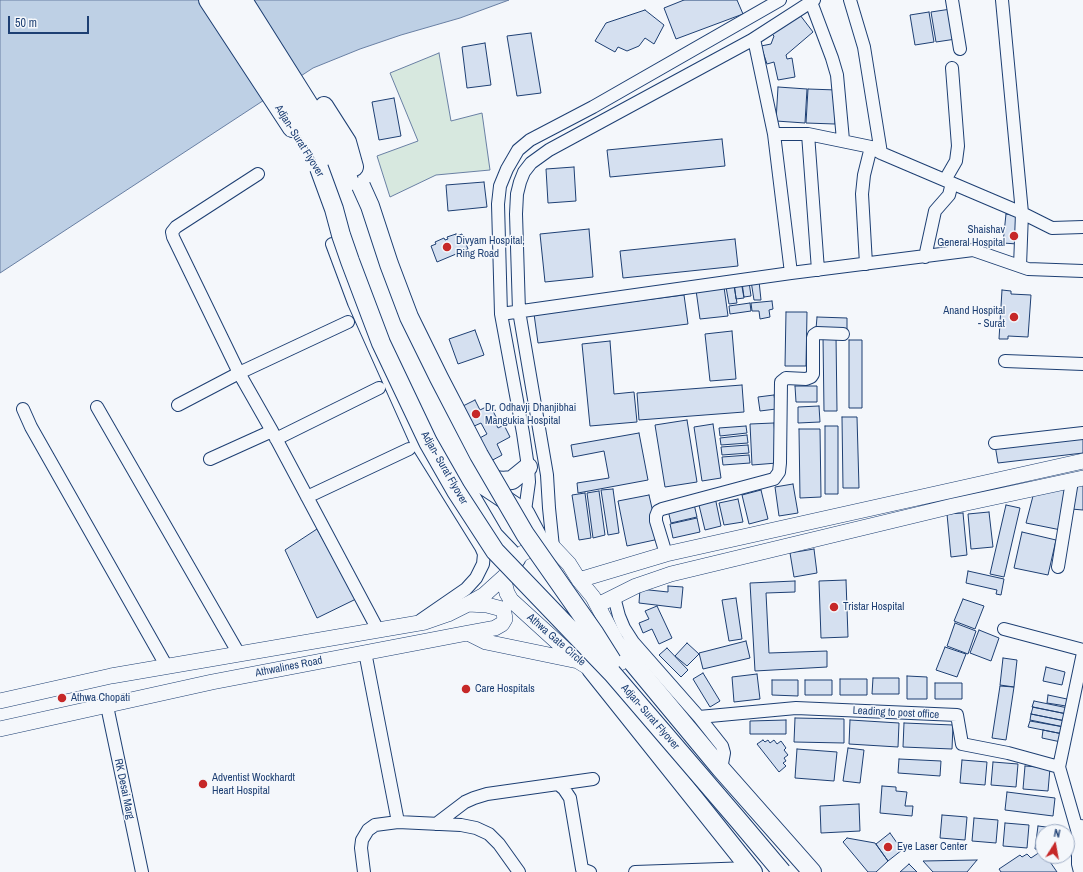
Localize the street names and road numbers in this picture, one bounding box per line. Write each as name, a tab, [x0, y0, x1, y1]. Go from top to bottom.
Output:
street label: Adjan- Surat Flyover	[272, 103, 326, 179]
street label: Adjan- Surat Flyover	[418, 429, 470, 507]
street label: Athwa Gate Circle	[524, 611, 588, 669]
street label: Athwalines Road	[254, 654, 324, 680]
street label: Adjan- Surat Flyover	[618, 682, 682, 752]
street label: Leading to post office	[852, 704, 940, 722]
street label: RK Desai Marg	[111, 757, 137, 821]

